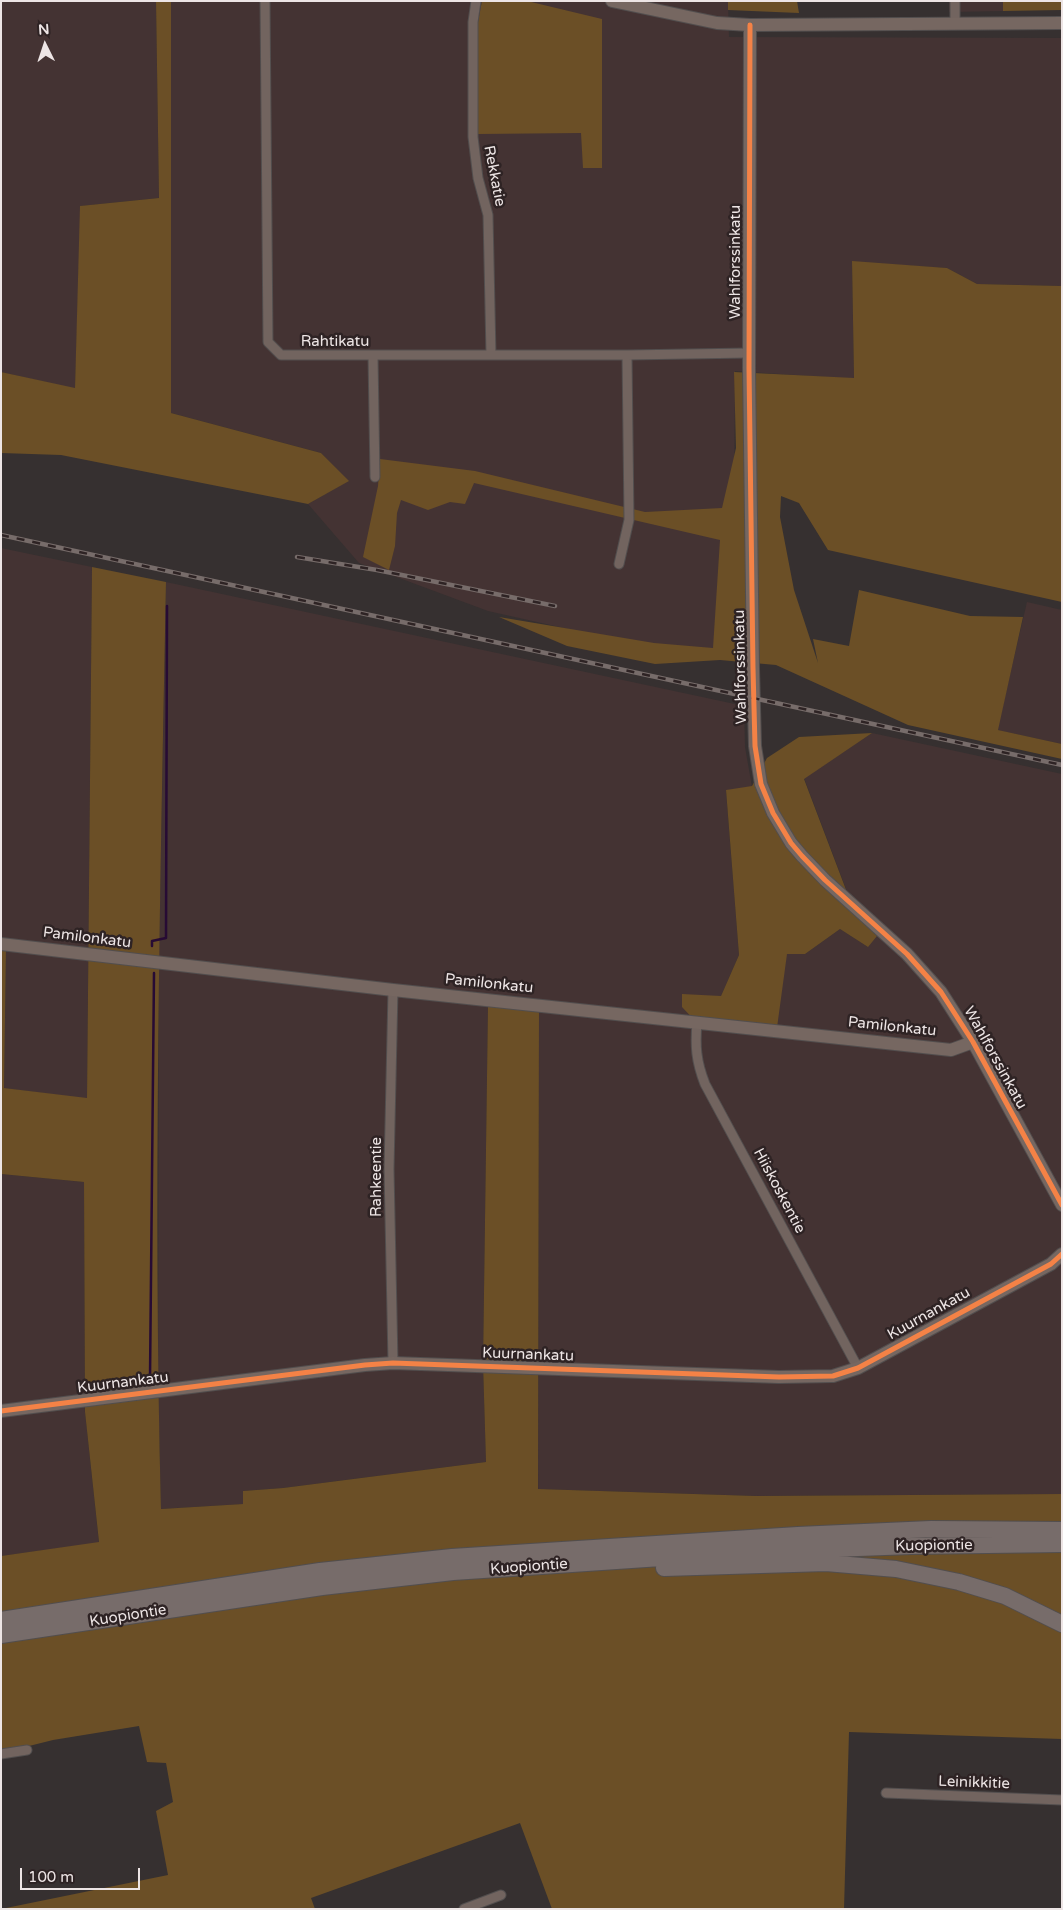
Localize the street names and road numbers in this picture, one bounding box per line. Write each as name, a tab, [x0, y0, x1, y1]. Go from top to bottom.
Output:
street label: Rekkatie	[479, 144, 509, 208]
street label: Wahlforssinkatu	[727, 205, 745, 319]
street label: Rahtikatu	[301, 333, 369, 351]
street label: Wahlforssinkatu	[731, 610, 751, 724]
street label: Pamilonkatu	[42, 924, 132, 952]
street label: Pamilonkatu	[444, 970, 534, 998]
street label: Wahlforssinkatu	[959, 1004, 1031, 1112]
street label: Pamilonkatu	[847, 1013, 937, 1041]
street label: Rahkeentie	[368, 1137, 386, 1217]
street label: Hiiskoskentie	[749, 1145, 809, 1237]
street label: Kuurnankatu	[884, 1284, 974, 1344]
street label: Kuurnankatu	[482, 1344, 574, 1366]
street label: Kuurnankatu	[76, 1368, 170, 1398]
street label: Kuopiontie	[895, 1536, 973, 1556]
street label: Kuopiontie	[490, 1555, 568, 1579]
street label: Kuopiontie	[88, 1601, 168, 1631]
street label: Leinikkitie	[938, 1773, 1010, 1793]

